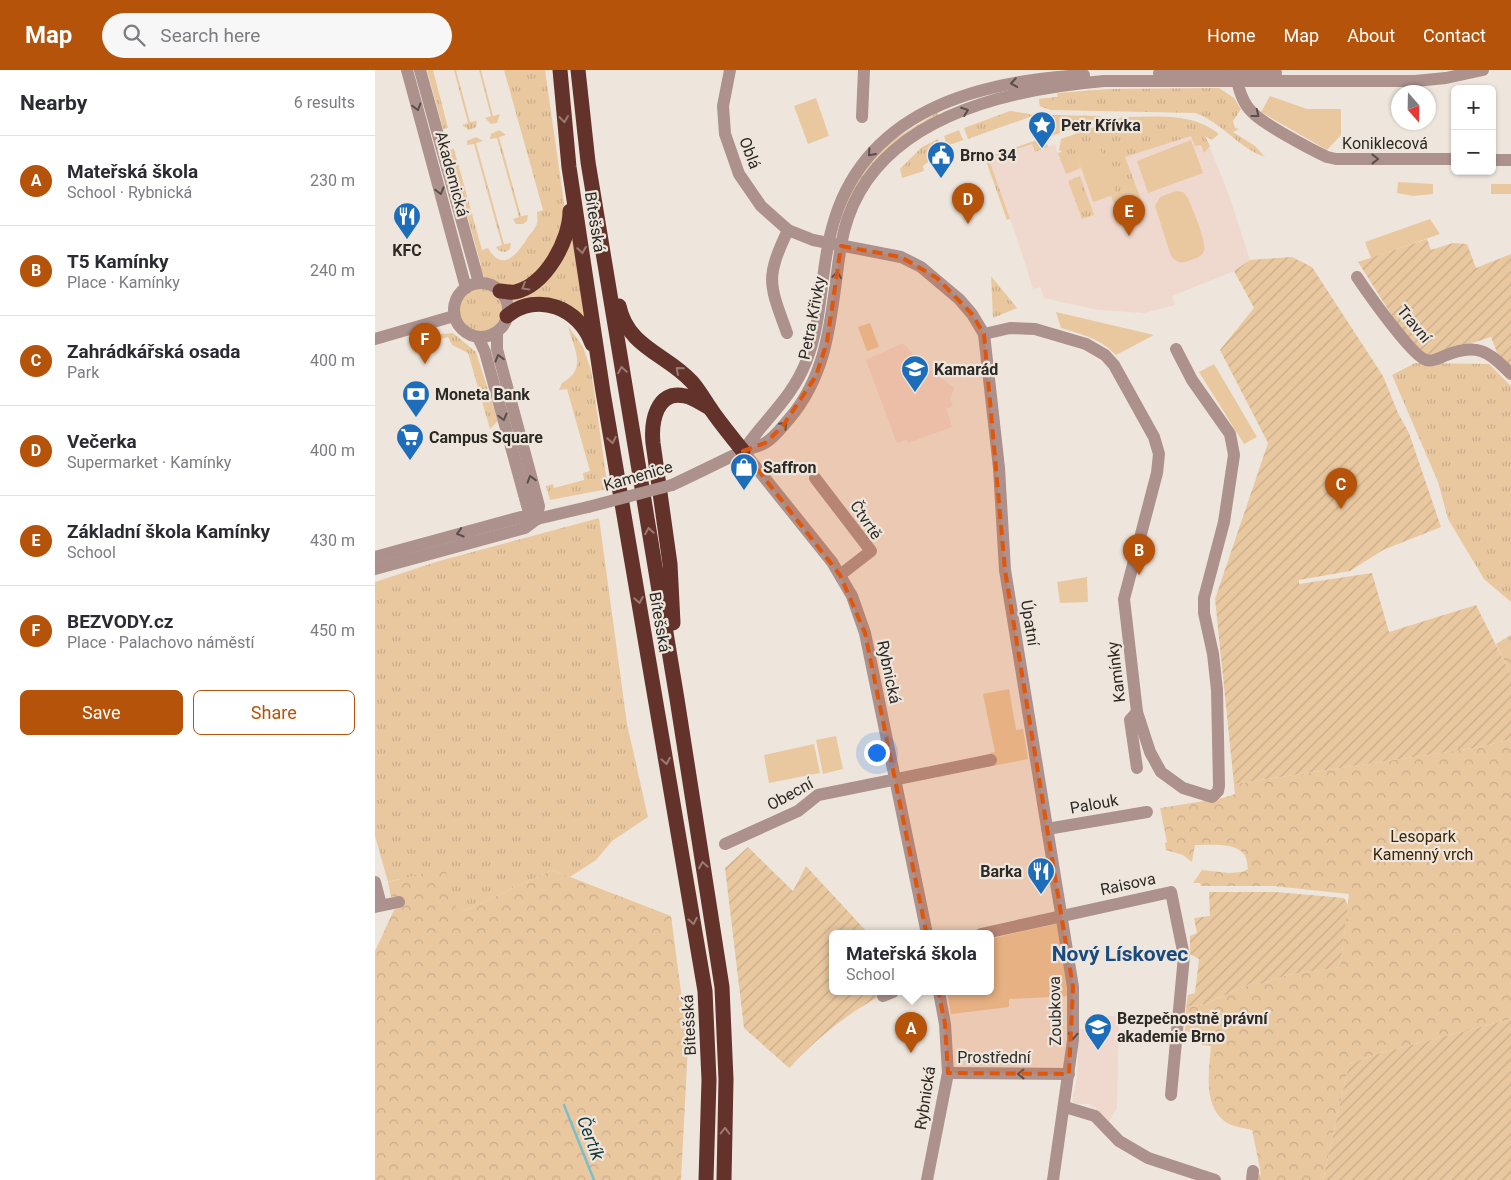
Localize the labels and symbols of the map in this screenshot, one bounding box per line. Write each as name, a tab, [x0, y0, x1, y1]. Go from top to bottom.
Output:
one-way arrow	[1010, 77, 1018, 88]
north arrow	[1391, 85, 1436, 130]
one-way arrow	[411, 103, 422, 112]
one-way arrow	[960, 107, 969, 117]
one-way arrow	[1250, 109, 1259, 117]
place icon: Petr Křívka	[1027, 110, 1057, 149]
one-way arrow	[558, 115, 569, 123]
place label: Petr Křívka	[1061, 116, 1141, 135]
street label: Akademická	[431, 129, 473, 219]
street label: Oblá	[735, 134, 765, 172]
street label: Koniklecová	[1342, 134, 1428, 153]
public building icon: Brno 34	[926, 140, 956, 179]
place label: Brno 34	[960, 146, 1016, 165]
one-way arrow	[868, 147, 877, 156]
one-way arrow	[1372, 154, 1379, 164]
pin: D	[952, 183, 984, 224]
one-way arrow	[435, 187, 445, 195]
street label: Bítešská	[581, 190, 609, 254]
pin: E	[1113, 195, 1145, 236]
restaurant icon: KFC	[392, 201, 422, 240]
place label: KFC	[392, 241, 422, 260]
one-way arrow	[576, 247, 587, 255]
one-way arrow	[832, 271, 842, 280]
street label: Petra Křivky	[795, 274, 829, 361]
one-way arrow	[521, 280, 530, 290]
street label: Travní	[1393, 301, 1436, 347]
pin: F	[409, 323, 441, 364]
one-way arrow	[495, 354, 505, 362]
school or university icon: Kamarád	[900, 354, 930, 393]
place label: Kamarád	[934, 360, 998, 379]
one-way arrow	[618, 366, 628, 375]
one-way arrow	[676, 367, 685, 376]
bank icon: Moneta Bank	[401, 379, 431, 418]
place label: Moneta Bank	[435, 385, 530, 404]
one-way arrow	[497, 412, 507, 420]
supermarket icon: Campus Square	[395, 422, 425, 461]
one-way arrow	[778, 422, 787, 431]
place label: Campus Square	[429, 428, 543, 447]
one-way arrow	[606, 436, 616, 445]
shop icon: Saffron	[729, 452, 759, 491]
street label: Kamenice	[601, 457, 675, 495]
place label: Saffron	[763, 458, 817, 477]
pin: C	[1325, 468, 1357, 509]
one-way arrow	[527, 475, 537, 483]
street label: Čtvrtě	[846, 496, 887, 543]
one-way arrow	[645, 526, 655, 535]
one-way arrow	[457, 528, 465, 538]
pin: B	[1123, 534, 1155, 575]
street label: Bítešská	[645, 590, 675, 654]
one-way arrow	[633, 596, 643, 605]
street label: Úpatní	[1017, 599, 1043, 648]
street label: Rybnická	[873, 639, 905, 705]
street label: Kamínky	[1103, 640, 1129, 704]
your location	[864, 740, 890, 766]
one-way arrow	[660, 756, 670, 765]
street label: Obecní	[764, 773, 817, 814]
street label: Palouk	[1068, 790, 1120, 818]
park label: Lesopark Kamenný vrch	[1373, 827, 1473, 864]
restaurant icon: Barka	[1026, 856, 1056, 895]
one-way arrow	[699, 861, 709, 870]
place label: Barka	[980, 862, 1022, 881]
street label: Raisova	[1099, 869, 1157, 899]
one-way arrow	[688, 916, 698, 925]
district label: Nový Lískovec	[1052, 942, 1188, 966]
street label: Zoubkova	[1045, 976, 1065, 1046]
street label: Bítešská	[678, 994, 700, 1056]
place label: Bezpečnostně právní akademie Brno	[1117, 1009, 1269, 1046]
pin: A	[895, 1012, 927, 1053]
school or university icon: Bezpečnostně právní akademie Brno	[1083, 1012, 1113, 1051]
one-way arrow	[1068, 1032, 1079, 1040]
street label: Prostřední	[957, 1048, 1032, 1067]
street label: Rybnická	[911, 1065, 939, 1131]
one-way arrow	[1016, 1069, 1024, 1079]
water label: Čertík	[573, 1112, 610, 1164]
one-way arrow	[720, 1127, 730, 1135]

